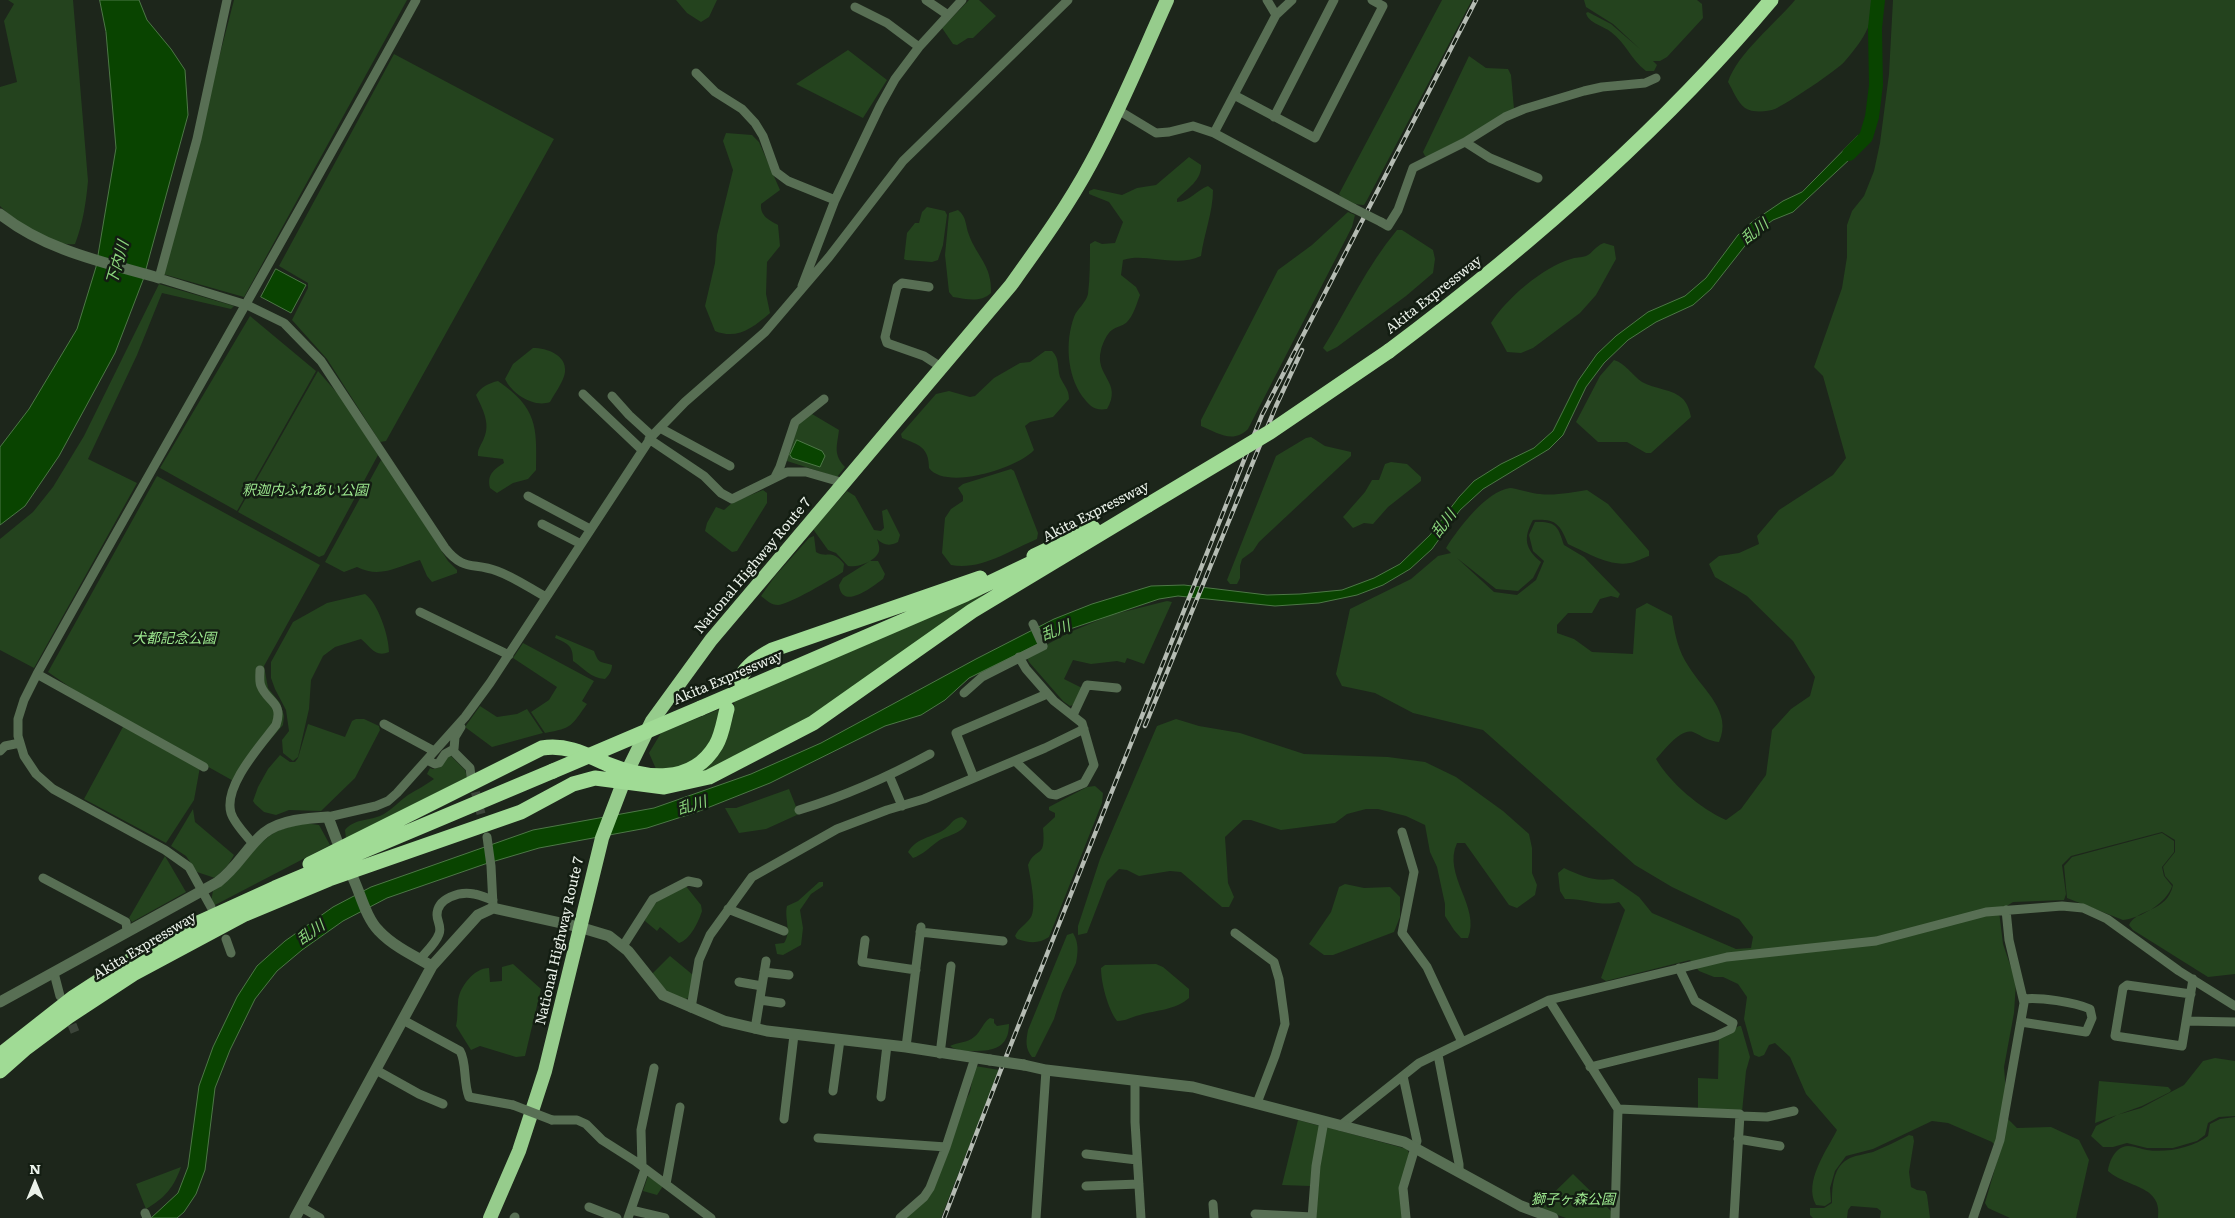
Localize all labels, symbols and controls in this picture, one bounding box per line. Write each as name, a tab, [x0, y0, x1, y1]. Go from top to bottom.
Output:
water label: 乱川	[1738, 216, 1772, 248]
water label: 下内川	[103, 239, 133, 287]
street label: Akita Expressway	[1383, 252, 1485, 338]
street label: Akita Expressway	[1040, 478, 1152, 546]
park label: 釈迦内ふれあい公園	[242, 483, 368, 499]
street label: National Highway Route 7	[691, 495, 815, 637]
water label: 乱川	[1428, 507, 1460, 541]
water label: 乱川	[1039, 617, 1073, 645]
park label: 犬都記念公園	[132, 631, 216, 647]
street label: Akita Expressway	[671, 647, 785, 709]
water label: 乱川	[675, 793, 709, 819]
street label: National Highway Route 7	[532, 855, 588, 1027]
street label: Akita Expressway	[90, 909, 200, 983]
water label: 乱川	[294, 917, 328, 949]
north arrow	[10, 1158, 60, 1208]
text: N	[29, 1158, 41, 1178]
park label: 獅子ヶ森公園	[1531, 1192, 1615, 1208]

